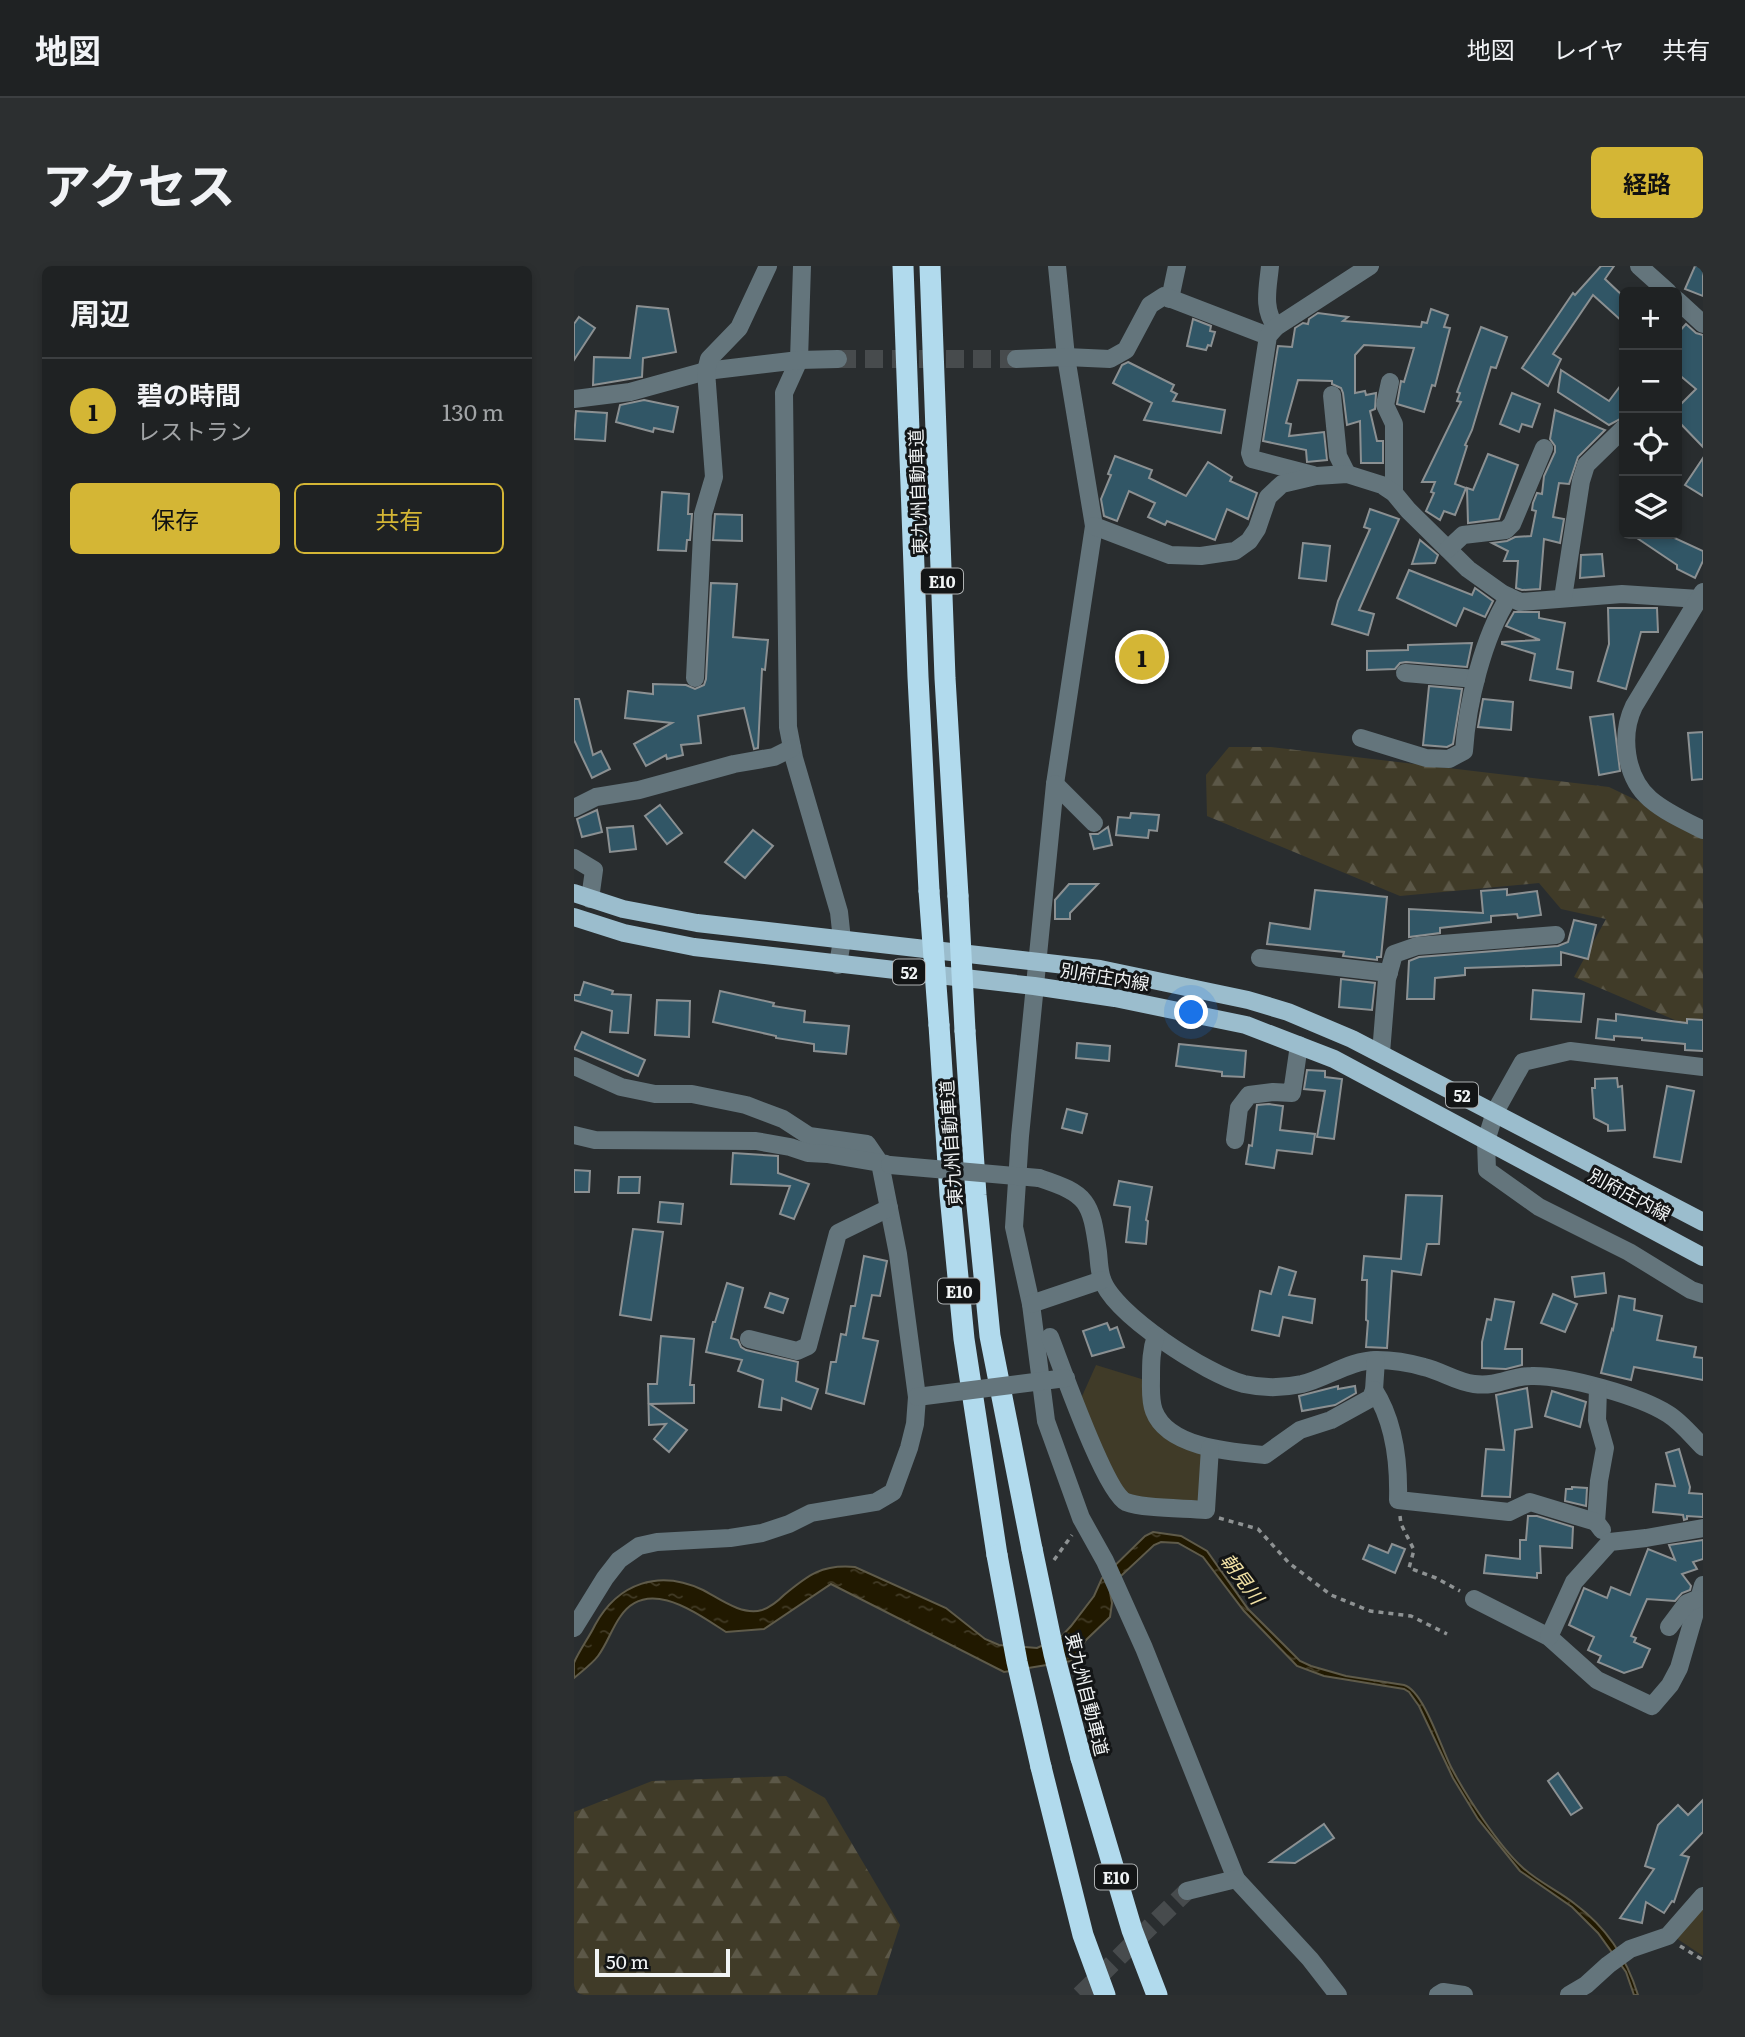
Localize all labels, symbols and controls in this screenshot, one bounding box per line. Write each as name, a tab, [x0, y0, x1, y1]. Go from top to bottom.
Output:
text: 地図	[35, 24, 101, 73]
text: 地図	[1467, 31, 1515, 66]
text: レイヤ	[1553, 31, 1624, 66]
text: 共有	[1662, 31, 1710, 66]
text: アクセス	[42, 146, 236, 219]
button: 経路	[1591, 147, 1703, 218]
map controls	[1619, 287, 1682, 539]
button: +	[1619, 287, 1682, 350]
text: 周辺	[70, 290, 130, 334]
button: −	[1619, 350, 1682, 413]
text: 碧の時間	[137, 374, 241, 413]
text: 1	[88, 394, 98, 428]
text: 130 m	[442, 394, 504, 428]
text: レストラン	[137, 413, 252, 447]
button: locate	[1619, 413, 1682, 476]
street label: 東九州自動車道	[901, 429, 933, 555]
button: layers	[1619, 476, 1682, 539]
button: 保存	[70, 483, 280, 554]
button: 共有	[294, 483, 504, 554]
road number: E10	[921, 568, 963, 594]
pin: 1	[1119, 631, 1165, 683]
street label: 別府庄内線	[1058, 956, 1152, 996]
road number: 52	[893, 960, 925, 985]
your location	[1174, 995, 1208, 1029]
street label: 東九州自動車道	[932, 1079, 968, 1207]
road number: 52	[1446, 1082, 1478, 1108]
street label: 別府庄内線	[1584, 1161, 1676, 1227]
road number: E10	[938, 1278, 980, 1303]
water label: 朝見川	[1215, 1547, 1273, 1611]
street label: 東九州自動車道	[1060, 1630, 1116, 1758]
road number: E10	[1095, 1864, 1137, 1890]
scale bar	[595, 1946, 730, 1978]
text: 50 m	[606, 1947, 649, 1975]

